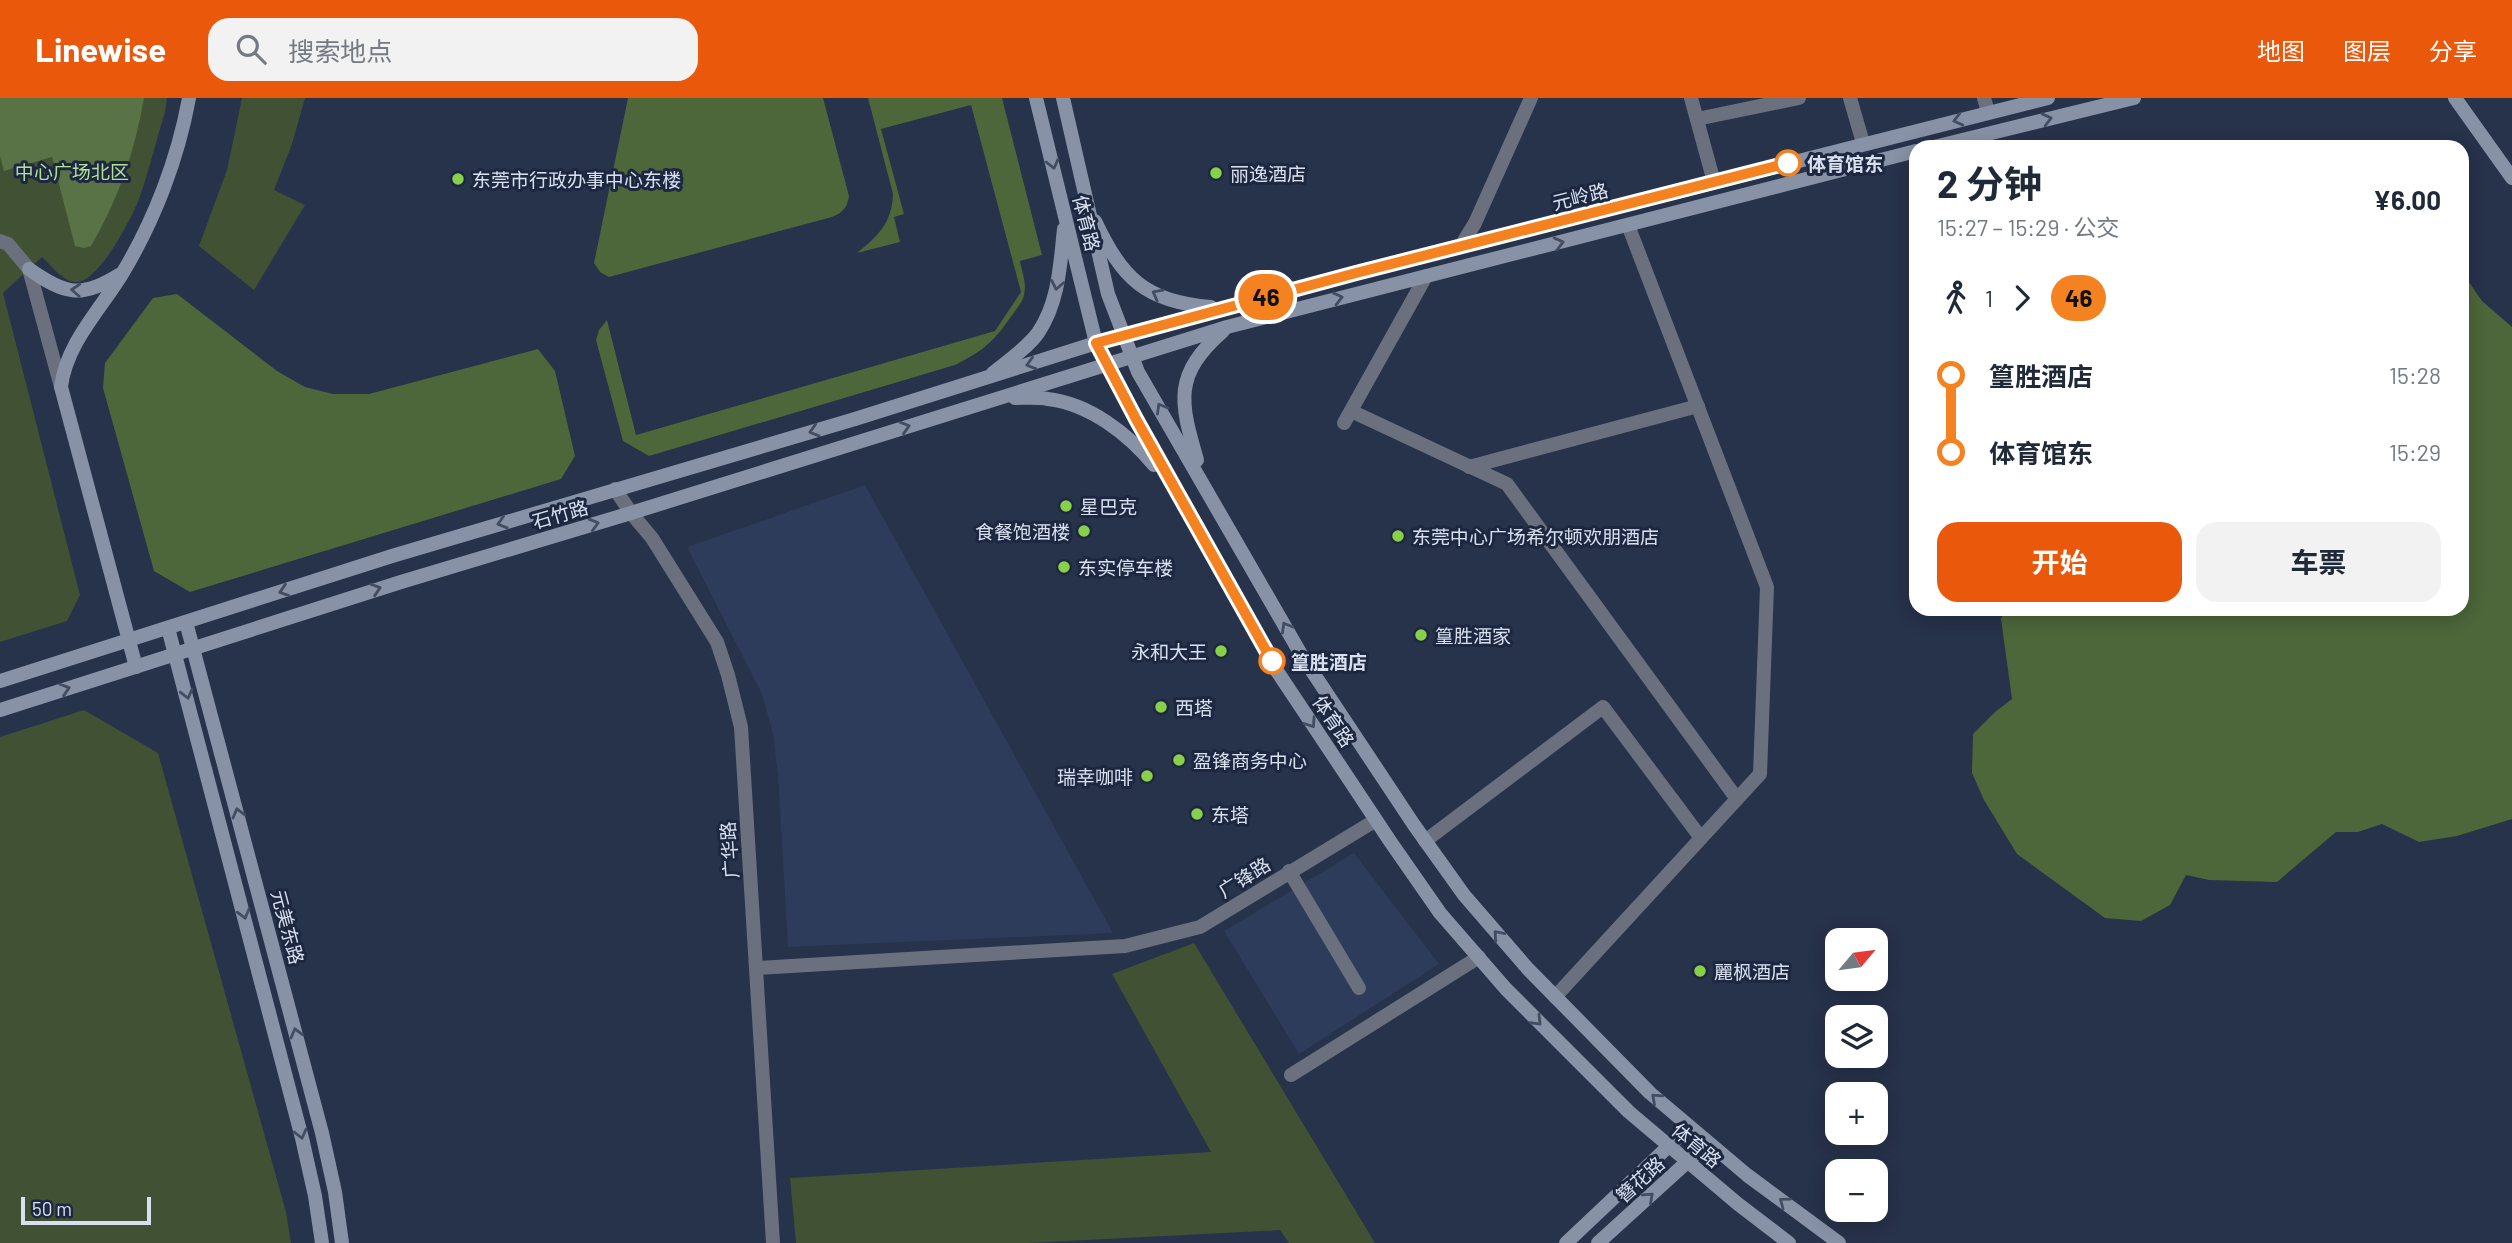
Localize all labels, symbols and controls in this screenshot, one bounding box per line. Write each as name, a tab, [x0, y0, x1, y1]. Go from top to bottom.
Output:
search box	[208, 18, 698, 81]
text: Linewise	[35, 29, 166, 69]
icon: search	[232, 30, 270, 68]
text: 搜索地点	[288, 35, 392, 66]
text: 地图	[2257, 36, 2305, 65]
text: 图层	[2343, 36, 2391, 65]
text: 分享	[2429, 36, 2477, 65]
one-way arrow	[1952, 112, 1964, 126]
one-way arrow	[2041, 113, 2053, 127]
marker: 体育馆东	[1775, 150, 1801, 176]
place label: 体育馆东	[1807, 152, 1883, 175]
one-way arrow	[1044, 158, 1059, 170]
park label: 中心广场北区	[15, 160, 129, 183]
text: 2 分钟	[1937, 160, 2042, 206]
place label: 丽逸酒店	[1230, 162, 1306, 185]
marker: 丽逸酒店	[1208, 165, 1224, 181]
place label: 东莞市行政办事中心东楼	[472, 168, 681, 191]
marker: 东莞市行政办事中心东楼	[450, 171, 466, 187]
street label: 元岭路	[1550, 178, 1610, 214]
text: ¥6.00	[2373, 184, 2441, 215]
street label: 体育路	[1069, 193, 1105, 253]
text: 15:27 – 15:29 · 公交	[1937, 213, 2119, 241]
one-way arrow	[1553, 237, 1565, 251]
line badge: 46	[1234, 274, 1298, 320]
one-way arrow	[1050, 279, 1065, 291]
icon: walk	[1937, 279, 1975, 317]
icon: forward	[2003, 279, 2041, 317]
one-way arrow	[70, 282, 81, 297]
text: 46	[1252, 282, 1280, 311]
text: 46	[2065, 283, 2092, 312]
text: 1	[1985, 284, 1993, 312]
one-way arrow	[1151, 289, 1164, 303]
one-way arrow	[1332, 292, 1344, 306]
one-way arrow	[1026, 355, 1038, 370]
text: 篁胜酒店	[1989, 360, 2093, 391]
text: 15:28	[2389, 361, 2441, 389]
one-way arrow	[1156, 403, 1169, 416]
one-way arrow	[898, 421, 911, 435]
one-way arrow	[808, 422, 820, 437]
text: 体育馆东	[1989, 437, 2093, 468]
text: 15:29	[2389, 438, 2441, 466]
street label: 石竹路	[529, 495, 591, 533]
place label: 星巴克	[1080, 495, 1137, 518]
marker: 星巴克	[1058, 498, 1074, 514]
one-way arrow	[496, 515, 508, 530]
one-way arrow	[588, 517, 600, 532]
place label: 食餐饱酒楼	[975, 520, 1070, 543]
button: 开始	[1937, 522, 2182, 602]
button: 车票	[2196, 522, 2441, 602]
marker: 食餐饱酒楼	[1076, 523, 1092, 539]
place label: 东莞中心广场希尔顿欢朋酒店	[1412, 525, 1659, 548]
marker: 东莞中心广场希尔顿欢朋酒店	[1390, 528, 1406, 544]
place label: 东实停车楼	[1078, 556, 1173, 579]
marker: 东实停车楼	[1056, 559, 1072, 575]
one-way arrow	[279, 583, 291, 597]
one-way arrow	[370, 583, 382, 598]
one-way arrow	[1281, 622, 1294, 635]
place label: 篁胜酒家	[1435, 624, 1511, 647]
marker: 篁胜酒家	[1413, 627, 1429, 643]
place label: 永和大王	[1131, 640, 1207, 663]
marker: 永和大王	[1213, 643, 1229, 659]
marker: 篁胜酒店	[1259, 648, 1285, 674]
place label: 篁胜酒店	[1291, 650, 1367, 673]
one-way arrow	[59, 683, 71, 698]
one-way arrow	[179, 688, 193, 700]
street label: 体育路	[1309, 691, 1359, 751]
place label: 西塔	[1175, 696, 1213, 719]
marker: 西塔	[1153, 699, 1169, 715]
one-way arrow	[1303, 715, 1316, 728]
place label: 盈锋商务中心	[1193, 749, 1307, 772]
marker: 盈锋商务中心	[1171, 752, 1187, 768]
place label: 瑞幸咖啡	[1057, 765, 1133, 788]
marker: 瑞幸咖啡	[1139, 768, 1155, 784]
place label: 东塔	[1211, 803, 1249, 826]
marker: 东塔	[1189, 806, 1205, 822]
one-way arrow	[232, 807, 246, 819]
street label: 广华路	[716, 821, 742, 879]
street label: 广锋路	[1214, 852, 1274, 902]
street label: 元美东路	[267, 887, 309, 967]
one-way arrow	[236, 908, 250, 920]
north arrow	[1825, 928, 1888, 990]
map controls	[1825, 928, 1888, 1222]
one-way arrow	[1494, 930, 1506, 943]
place label: 麗枫酒店	[1714, 960, 1790, 983]
marker: 麗枫酒店	[1692, 963, 1708, 979]
button: layers	[1825, 1005, 1888, 1068]
one-way arrow	[1528, 1012, 1541, 1025]
one-way arrow	[290, 1027, 304, 1039]
button: +	[1825, 1082, 1888, 1145]
one-way arrow	[1652, 1094, 1665, 1107]
street label: 体育路	[1668, 1118, 1726, 1172]
one-way arrow	[293, 1128, 307, 1140]
street label: 簪花路	[1611, 1151, 1669, 1207]
button: −	[1825, 1159, 1888, 1222]
one-way arrow	[1640, 1193, 1653, 1205]
scale bar	[21, 1194, 150, 1226]
text: 50 m	[32, 1197, 72, 1220]
one-way arrow	[1779, 1198, 1792, 1211]

